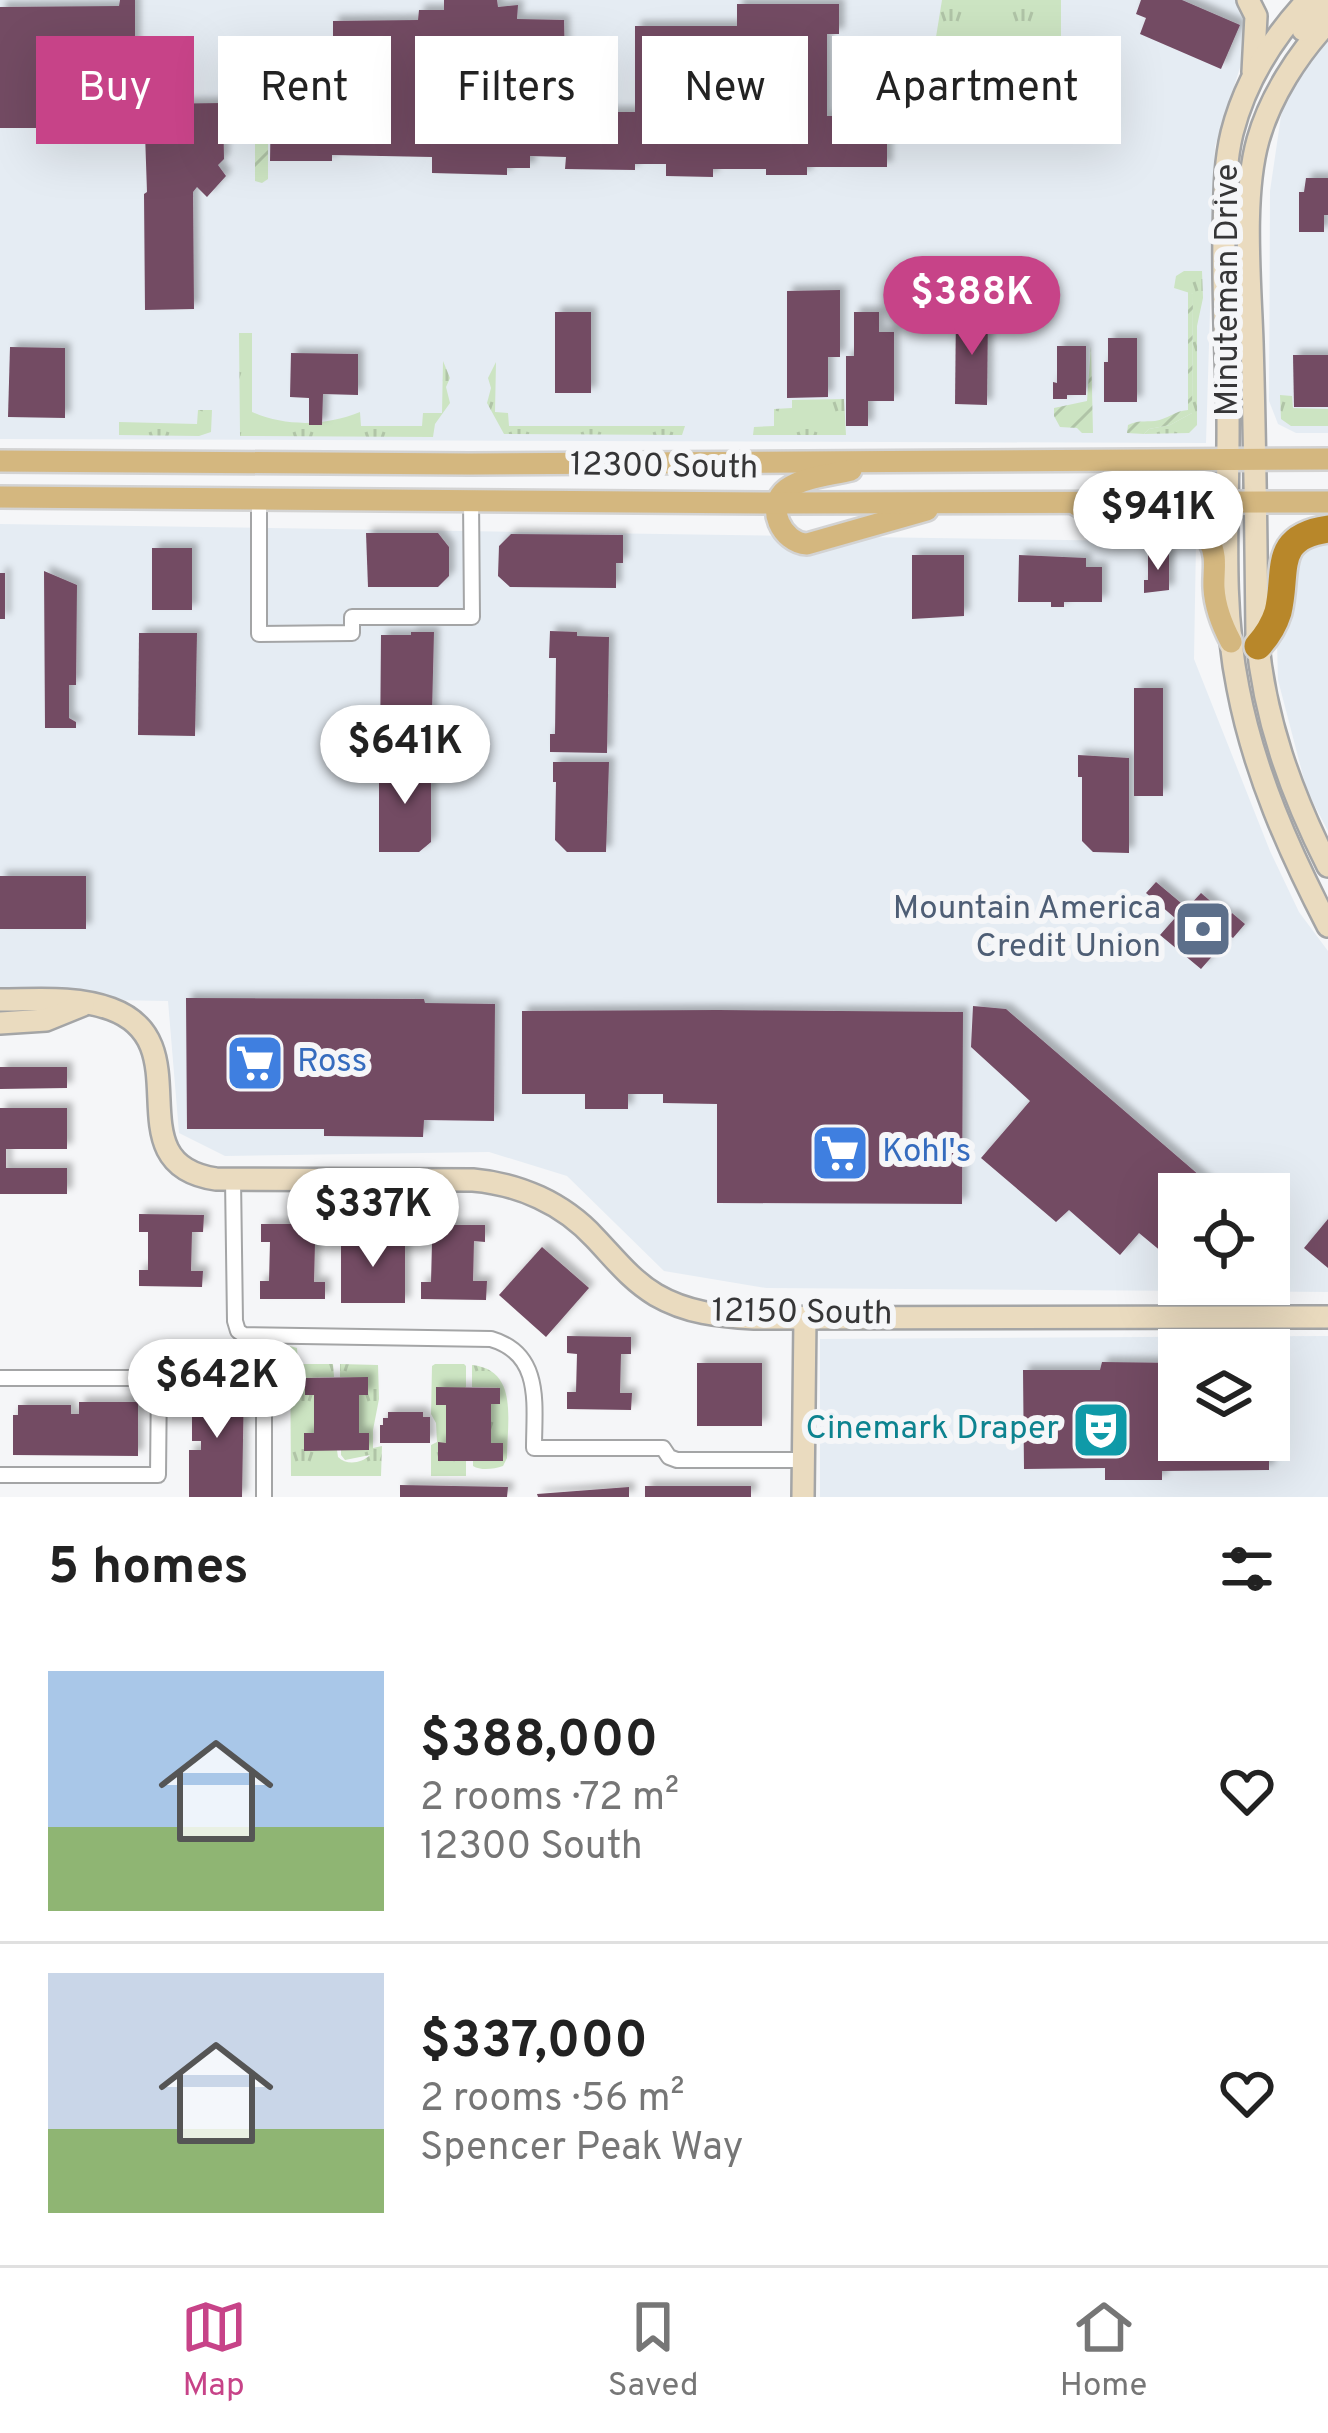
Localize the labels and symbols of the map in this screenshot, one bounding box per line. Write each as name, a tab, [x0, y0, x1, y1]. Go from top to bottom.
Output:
street label: Minuteman Drive	[1208, 164, 1250, 416]
pin: $388K	[888, 256, 1056, 358]
street label: 12300 South	[569, 445, 759, 491]
pin: $941K	[1074, 471, 1242, 573]
pin: $641K	[321, 705, 489, 807]
place label: Mountain America Credit Union	[893, 889, 1161, 969]
bank icon: Mountain America Credit Union	[1172, 898, 1234, 960]
supermarket icon: Ross	[224, 1032, 286, 1094]
place label: Ross	[297, 1042, 367, 1084]
supermarket icon: Kohl's	[809, 1122, 871, 1184]
place label: Kohl's	[882, 1132, 971, 1174]
pin: $337K	[289, 1168, 457, 1270]
street label: 12150 South	[711, 1291, 893, 1337]
pin: $642K	[133, 1339, 301, 1441]
theatre icon: Cinemark Draper	[1070, 1399, 1132, 1461]
place label: Cinemark Draper	[806, 1409, 1059, 1451]

